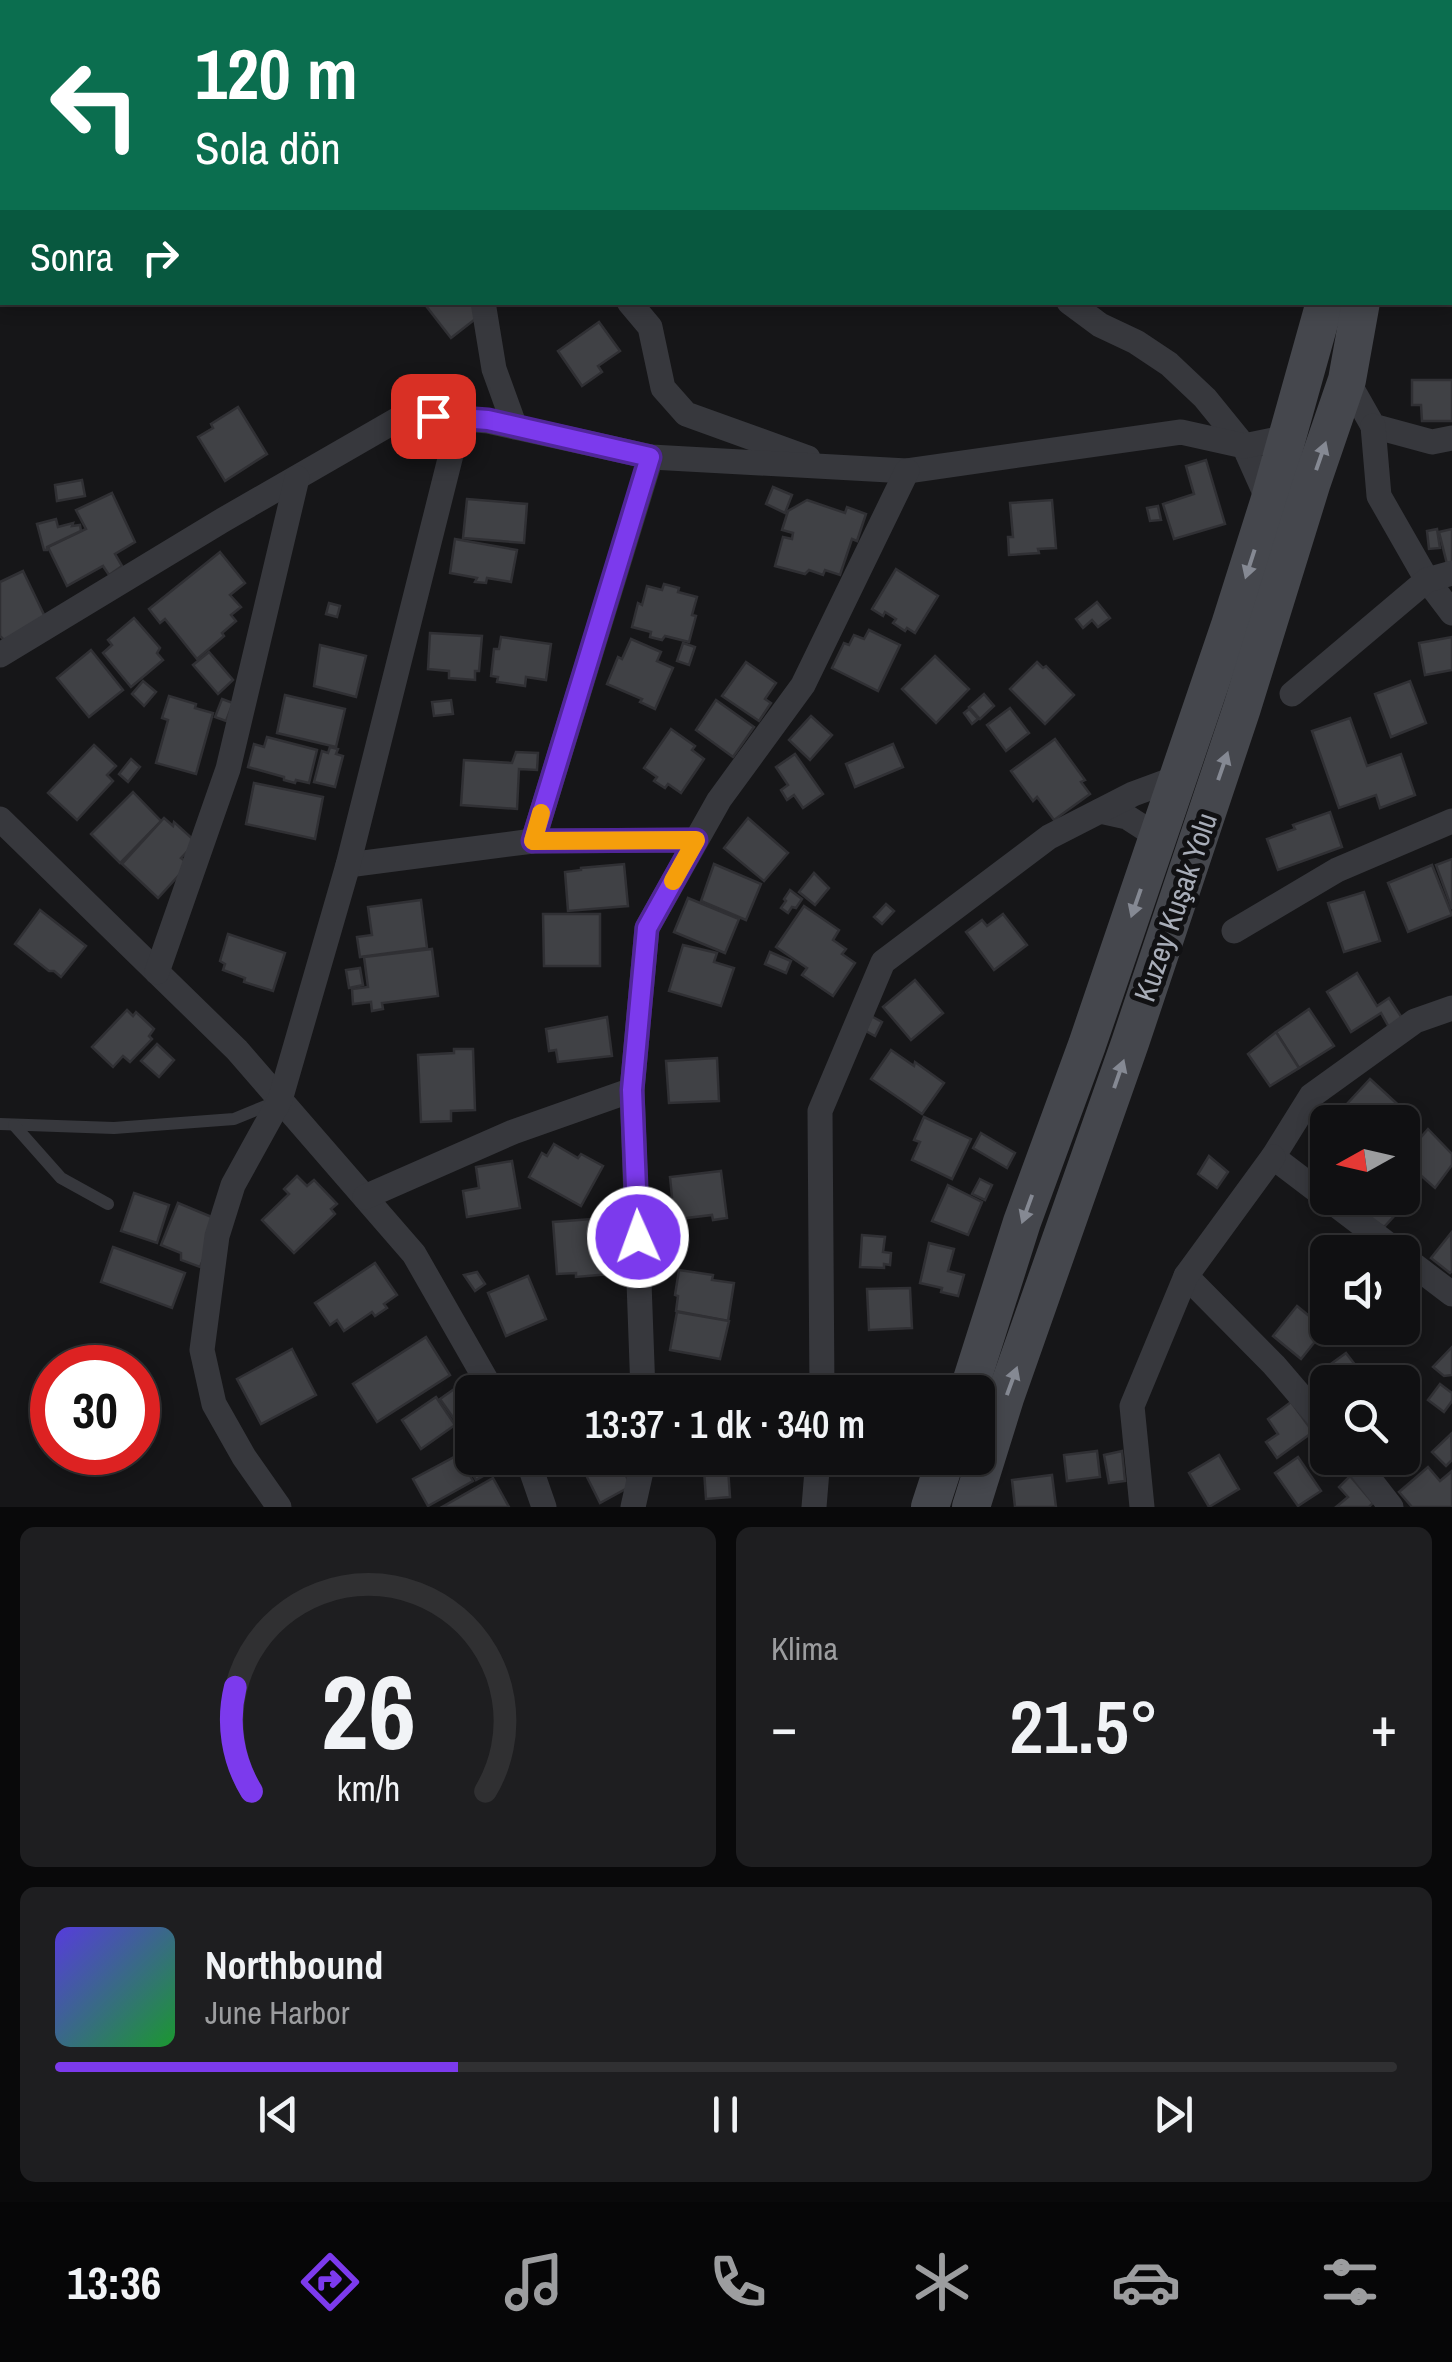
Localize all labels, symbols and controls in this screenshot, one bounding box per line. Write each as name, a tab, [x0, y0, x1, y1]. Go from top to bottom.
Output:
text: 120 m	[195, 27, 358, 121]
icon: left	[30, 40, 160, 170]
text: Sola dön	[195, 117, 341, 178]
icon: right	[133, 230, 188, 285]
text: Sonra	[30, 232, 113, 283]
pin	[391, 374, 476, 459]
icon: arrive	[406, 389, 461, 444]
one-way arrow	[1315, 441, 1330, 471]
one-way arrow	[1241, 550, 1256, 580]
one-way arrow	[1216, 751, 1231, 781]
street label: Kuzey Kuşak Yolu	[1124, 807, 1226, 1007]
one-way arrow	[1128, 888, 1143, 918]
one-way arrow	[1112, 1059, 1127, 1089]
north arrow	[1310, 1105, 1420, 1215]
map controls	[1310, 1105, 1420, 1475]
position arrow	[586, 1185, 690, 1289]
one-way arrow	[1019, 1194, 1034, 1224]
button: sound	[1310, 1235, 1420, 1345]
speed limit sign: 30	[30, 1345, 160, 1475]
one-way arrow	[1005, 1365, 1020, 1395]
button: search	[1310, 1365, 1420, 1475]
text: 13:37 · 1 dk · 340 m	[585, 1399, 865, 1450]
text: Klima	[771, 1627, 838, 1670]
text: 26	[321, 1641, 415, 1781]
text: 21.5°	[1009, 1675, 1159, 1776]
text: −	[771, 1689, 797, 1763]
text: +	[1371, 1689, 1397, 1763]
text: km/h	[336, 1764, 400, 1812]
text: Northbound	[205, 1940, 383, 1991]
text: June Harbor	[205, 1991, 349, 2034]
icon: previous	[251, 2087, 306, 2142]
icon: pause	[698, 2087, 753, 2142]
icon: next	[1146, 2087, 1201, 2142]
icon: directions	[295, 2247, 365, 2317]
icon: music	[499, 2247, 569, 2317]
icon: phone	[703, 2247, 773, 2317]
icon: climate	[907, 2247, 977, 2317]
icon: car	[1111, 2247, 1181, 2317]
icon: filters	[1315, 2247, 1385, 2317]
text: 13:36	[67, 2252, 161, 2313]

